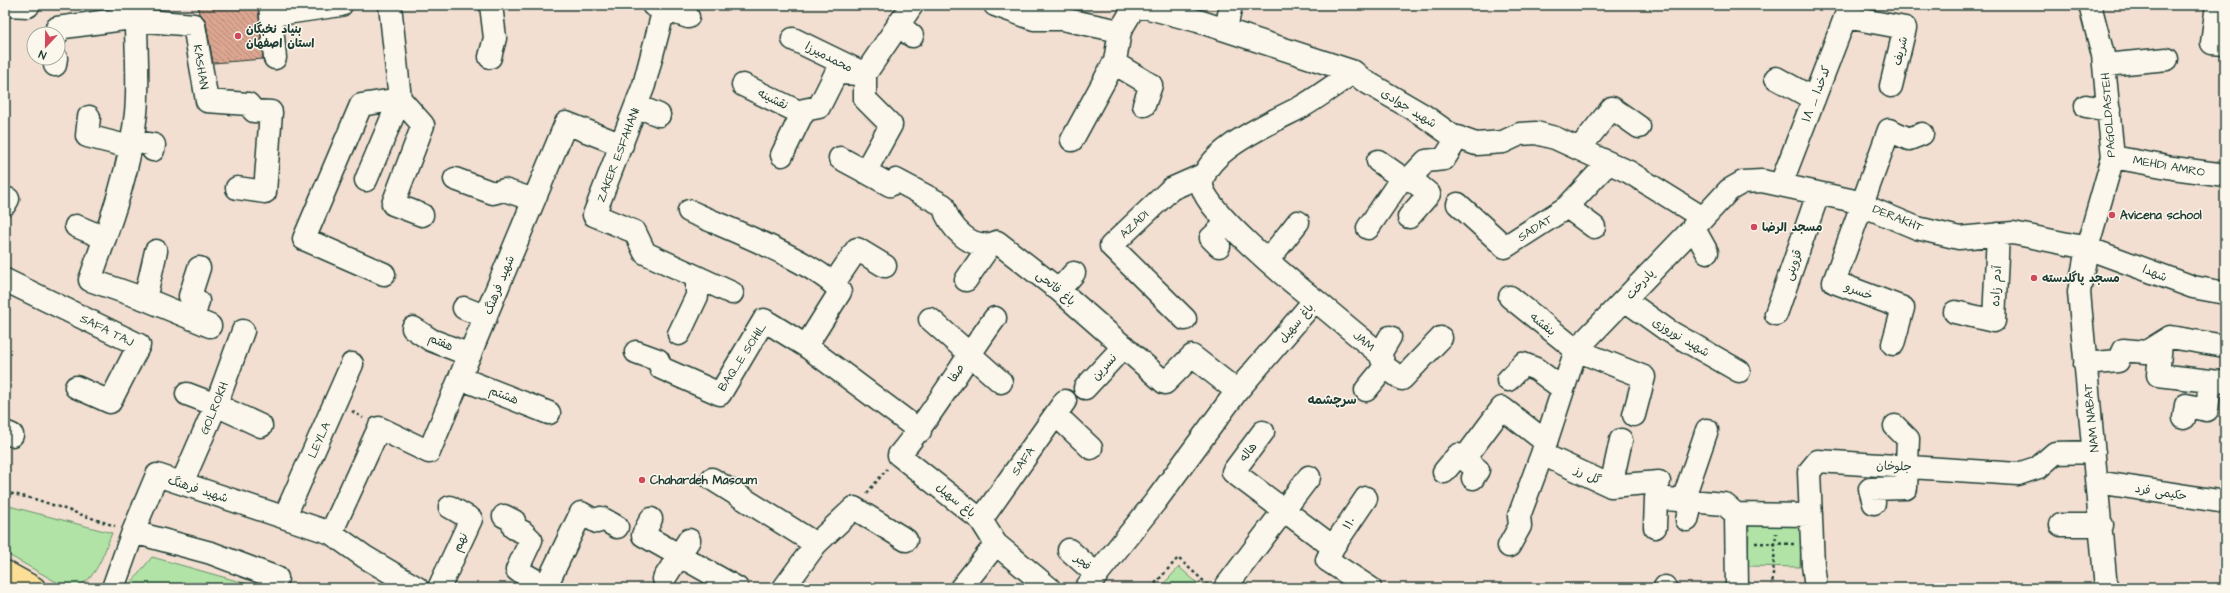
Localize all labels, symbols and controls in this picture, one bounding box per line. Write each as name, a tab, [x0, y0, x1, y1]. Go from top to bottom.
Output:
place label: بنیاد نخبگان استان اصفهان	[246, 21, 314, 52]
north arrow	[26, 26, 66, 66]
marker: بنیاد نخبگان استان اصفهان	[233, 31, 243, 41]
street label: شریف	[1889, 35, 1912, 67]
street label: محمدمیرزا	[802, 38, 856, 77]
street label: KASHAN	[189, 43, 213, 91]
text: N	[36, 47, 48, 63]
street label: ۱۸ _ کدخدا	[1798, 63, 1835, 125]
street label: PAGOLDASTEH	[2097, 72, 2120, 158]
street label: نقشینه	[755, 85, 791, 114]
street label: شهید جوادی	[1378, 85, 1440, 132]
street label: ZAKER ESFAHANI	[593, 105, 644, 205]
street label: MEHDI AMRO	[2132, 152, 2206, 181]
street label: DERAKHT	[1870, 201, 1926, 236]
street label: AZADI	[1116, 206, 1153, 242]
place label: Avicena school	[2120, 207, 2202, 224]
marker: Avicena school	[2107, 210, 2117, 220]
street label: SADAT	[1515, 211, 1556, 246]
place label: مسجد الرضا	[1762, 219, 1822, 236]
marker: مسجد الرضا	[1749, 222, 1759, 232]
street label: قزوینی	[1780, 247, 1807, 283]
street label: شهید فرهنگ	[480, 253, 519, 317]
street label: شهدا	[2140, 261, 2170, 286]
street label: آدم زاده	[1987, 264, 2006, 307]
street label: پادرخت	[1622, 265, 1659, 303]
street label: باغ فاتحی	[1032, 267, 1079, 310]
place label: مسجد پاگلدسته	[2042, 270, 2120, 287]
marker: مسجد پاگلدسته	[2029, 273, 2039, 283]
street label: خسرو	[1841, 278, 1875, 305]
street label: باغ سهیل	[1275, 300, 1318, 347]
street label: بنفشه	[1526, 309, 1559, 340]
street label: SAFA TAJ	[77, 310, 137, 351]
street label: شهید نوروزی	[1649, 314, 1713, 361]
street label: BAQ_E SOHIL	[714, 319, 771, 395]
street label: JAM	[1349, 327, 1378, 356]
street label: هفتم	[426, 329, 456, 356]
street label: نسرین	[1088, 350, 1121, 384]
street label: صفا	[944, 361, 969, 386]
street label: GOLROKH	[196, 379, 233, 437]
street label: هشتم	[487, 382, 521, 409]
street label: NAM NABAT	[2079, 382, 2104, 453]
district label: سرچشمه	[1307, 391, 1357, 409]
street label: LEYLA	[304, 419, 335, 461]
street label: هاله	[1236, 439, 1261, 465]
street label: SAFA	[1007, 443, 1040, 479]
street label: جلوخان	[1876, 457, 1912, 476]
street label: گل رز	[1571, 461, 1604, 489]
street label: شهید فرهنگ	[165, 472, 230, 507]
place label: Chahardeh Masoum	[650, 472, 758, 489]
marker: Chahardeh Masoum	[637, 475, 647, 485]
street label: باغ سهیل	[932, 479, 979, 522]
street label: حکیمی فرد	[2134, 480, 2188, 505]
street label: ۱۱۰	[1339, 513, 1360, 533]
street label: نهم	[449, 530, 472, 555]
street label: فجر	[1070, 549, 1095, 575]

